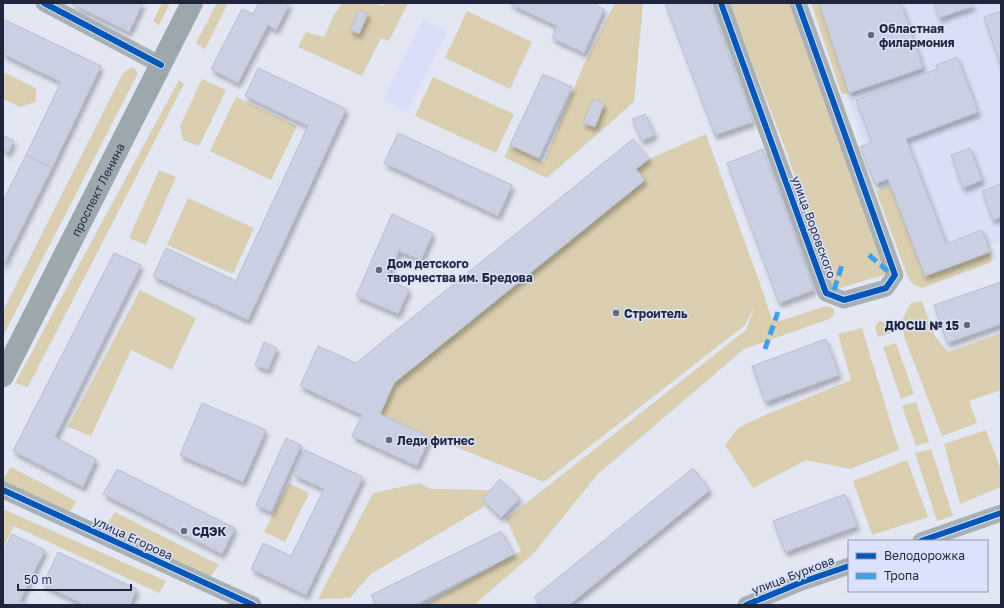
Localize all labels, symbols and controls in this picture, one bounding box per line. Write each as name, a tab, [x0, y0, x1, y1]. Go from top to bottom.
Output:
place label: Областная филармония	[879, 21, 955, 50]
marker: Областная филармония	[866, 30, 876, 40]
street label: проспект Ленина	[68, 140, 127, 239]
street label: улица Воровского	[789, 174, 839, 280]
place label: Дом детского творчества им. Бредова	[387, 256, 533, 285]
marker: Дом детского творчества им. Бредова	[374, 265, 384, 275]
place label: Строитель	[624, 306, 688, 321]
marker: Строитель	[611, 308, 621, 318]
place label: ДЮСШ № 15	[885, 318, 959, 333]
marker: ДЮСШ № 15	[962, 320, 972, 330]
place label: Леди фитнес	[397, 433, 475, 448]
marker: Леди фитнес	[384, 435, 394, 445]
street label: улица Егорова	[91, 513, 175, 563]
place label: СДЭК	[192, 524, 227, 539]
marker: СДЭК	[179, 526, 189, 536]
legend	[848, 540, 988, 592]
text: Велодорожка	[884, 548, 965, 563]
street label: улица Буркова	[750, 552, 836, 598]
scale bar	[18, 566, 131, 592]
text: Тропа	[884, 568, 919, 583]
text: 50 m	[24, 572, 52, 587]

